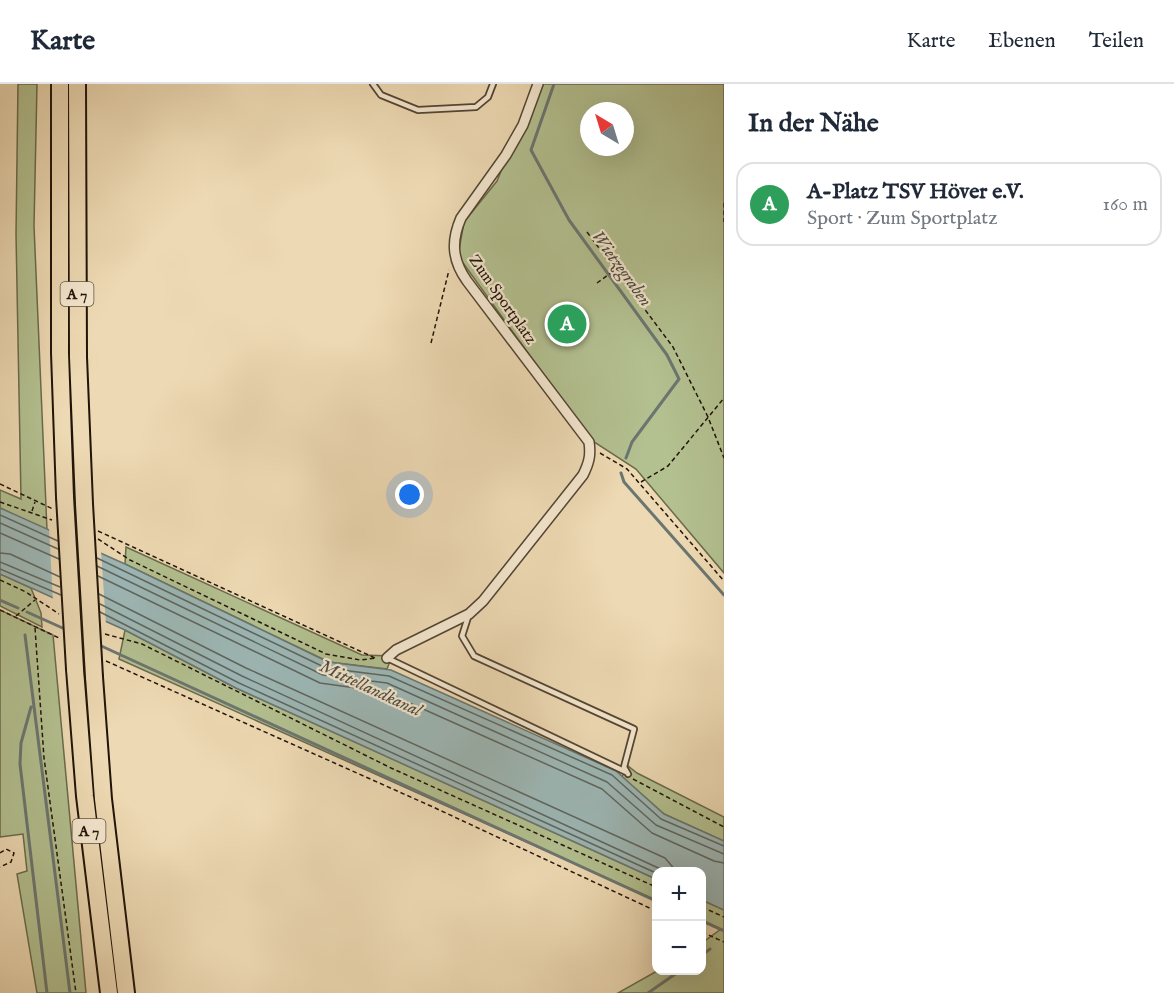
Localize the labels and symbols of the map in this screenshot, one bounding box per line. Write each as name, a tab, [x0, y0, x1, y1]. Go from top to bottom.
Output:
north arrow	[580, 102, 634, 156]
water label: Wietzegraben	[586, 226, 656, 312]
street label: Zum Sportplatz	[464, 251, 540, 349]
road number: A 7	[60, 282, 94, 306]
pin: A	[548, 302, 586, 346]
your location	[395, 480, 424, 509]
water label: Mittellandkanal	[315, 655, 426, 723]
road number: A 7	[72, 819, 106, 843]

